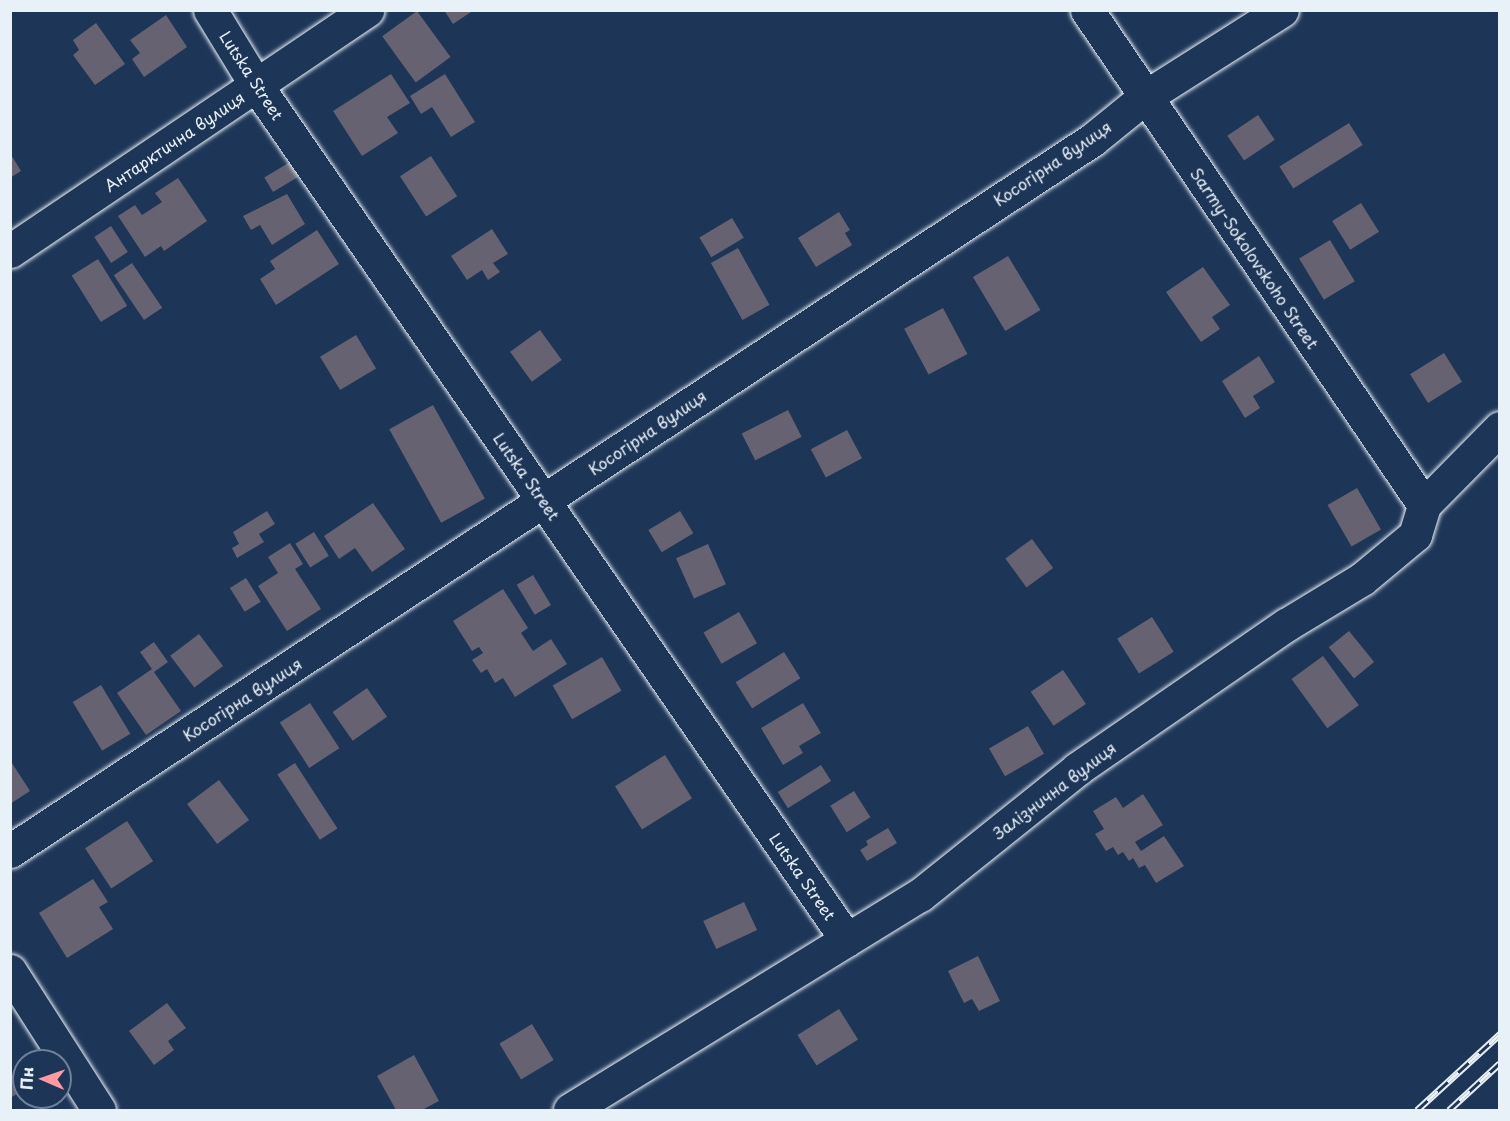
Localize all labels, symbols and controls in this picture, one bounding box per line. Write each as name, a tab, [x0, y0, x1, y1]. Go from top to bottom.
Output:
street label: Lutska Street	[216, 26, 288, 124]
street label: Антарктична вулиця	[100, 87, 248, 195]
street label: Косогірна вулиця	[989, 116, 1115, 210]
street label: Sarmy-Sokolovskoho Street	[1187, 164, 1323, 352]
street label: Косогірна вулиця	[584, 385, 710, 479]
street label: Lutska Street	[489, 428, 565, 524]
street label: Косогірна вулиця	[179, 653, 305, 745]
street label: Залізнична вулиця	[988, 737, 1120, 843]
street label: Lutska Street	[765, 828, 841, 924]
north arrow	[12, 1049, 72, 1109]
text: Пн	[14, 1066, 38, 1090]

